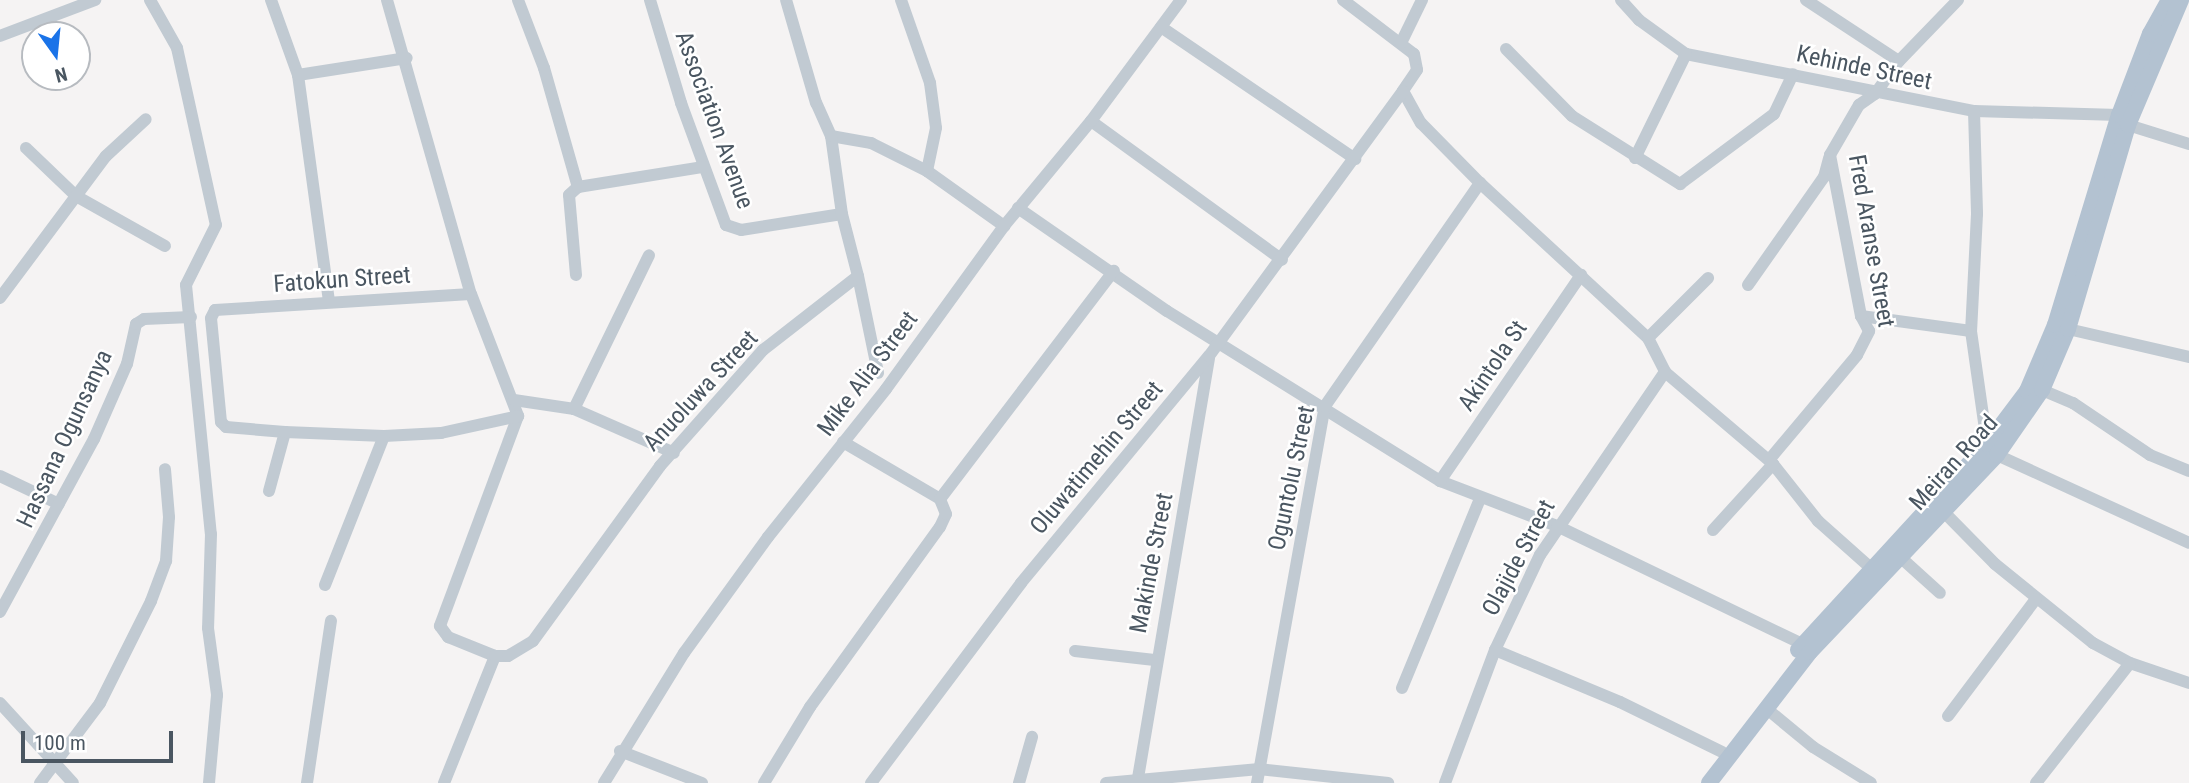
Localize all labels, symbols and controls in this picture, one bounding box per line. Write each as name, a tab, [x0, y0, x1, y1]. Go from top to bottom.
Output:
north arrow	[21, 21, 91, 91]
street label: Association Avenue	[669, 27, 759, 213]
street label: Kehinde Street	[1794, 40, 1934, 96]
text: N	[52, 62, 70, 87]
street label: Fred Aranse Street	[1842, 152, 1900, 330]
street label: Fatokun Street	[272, 261, 412, 299]
street label: Mike Alia Street	[812, 306, 924, 442]
street label: Akintola St	[1452, 315, 1534, 417]
street label: Anuoluwa Street	[638, 324, 764, 458]
street label: Hassana Ogunsanya	[11, 345, 119, 533]
street label: Oluwatimehin Street	[1025, 376, 1169, 540]
street label: Oguntolu Street	[1263, 403, 1321, 553]
street label: Meiran Road	[1904, 409, 2004, 517]
street label: Makinde Street	[1124, 490, 1180, 636]
street label: Olajide Street	[1476, 495, 1562, 621]
scale bar	[24, 716, 177, 760]
text: 100 m	[34, 731, 86, 755]

